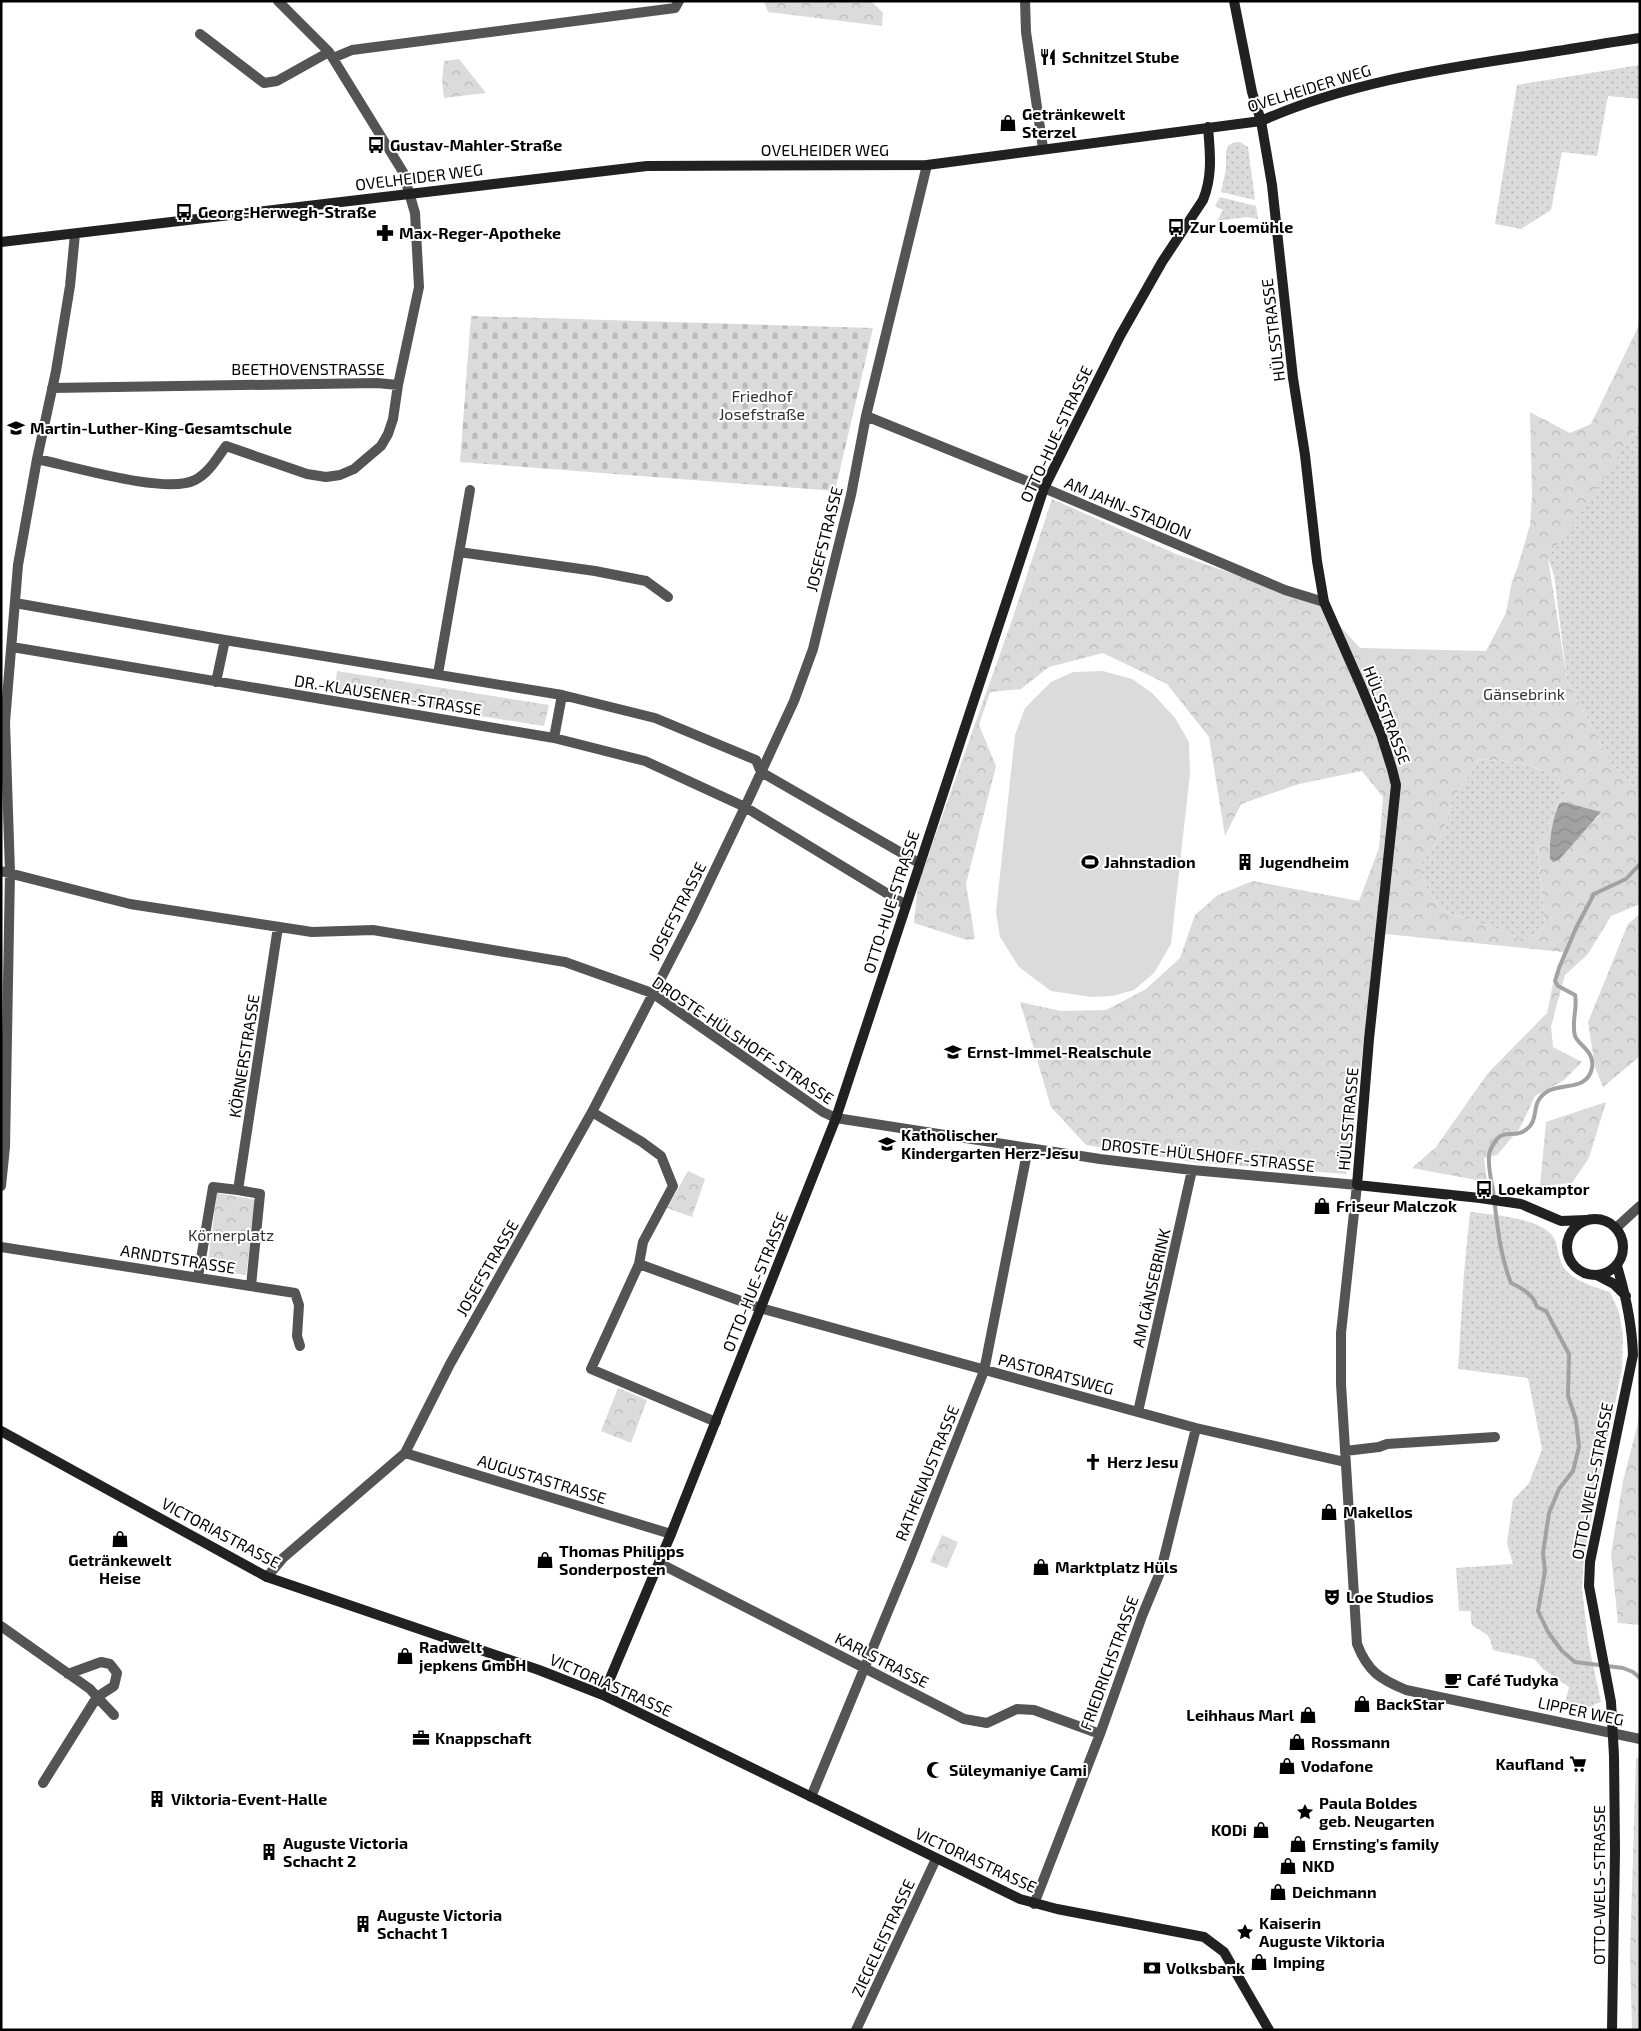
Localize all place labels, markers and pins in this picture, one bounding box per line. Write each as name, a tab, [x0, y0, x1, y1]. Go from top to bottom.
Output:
restaurant icon: Schnitzel Stube	[1038, 47, 1058, 67]
place label: Schnitzel Stube	[1062, 47, 1179, 66]
place label: Getränkewelt Sterzel	[1022, 104, 1126, 141]
shop icon: Getränkewelt Sterzel	[998, 113, 1018, 133]
bus stop icon: Gustav-Mahler-Straße	[366, 135, 386, 155]
place label: Gustav-Mahler-Straße	[390, 135, 562, 154]
bus stop icon: Georg-Herwegh-Straße	[174, 202, 194, 222]
place label: Georg-Herwegh-Straße	[198, 202, 377, 221]
bus stop icon: Zur Loemühle	[1166, 217, 1186, 237]
place label: Zur Loemühle	[1190, 217, 1293, 236]
pharmacy icon: Max-Reger-Apotheke	[375, 223, 395, 243]
place label: Max-Reger-Apotheke	[399, 223, 561, 242]
school or university icon: Martin-Luther-King-Gesamtschule	[6, 418, 26, 438]
place label: Martin-Luther-King-Gesamtschule	[30, 418, 292, 437]
sports icon: Jahnstadion	[1080, 852, 1100, 872]
place label: Jahnstadion	[1104, 852, 1196, 871]
building icon: Jugendheim	[1235, 852, 1255, 872]
place label: Jugendheim	[1259, 852, 1349, 871]
school or university icon: Ernst-Immel-Realschule	[943, 1042, 963, 1062]
place label: Ernst-Immel-Realschule	[967, 1042, 1152, 1061]
place label: Katholischer Kindergarten Herz-Jesu	[901, 1125, 1079, 1162]
school or university icon: Katholischer Kindergarten Herz-Jesu	[877, 1134, 897, 1154]
bus stop icon: Loekamptor	[1474, 1179, 1494, 1199]
place label: Loekamptor	[1498, 1179, 1590, 1198]
shop icon: Friseur Malczok	[1312, 1196, 1332, 1216]
place label: Friseur Malczok	[1336, 1196, 1457, 1215]
church icon: Herz Jesu	[1083, 1452, 1103, 1472]
place label: Herz Jesu	[1107, 1452, 1178, 1471]
shop icon: Makellos	[1319, 1502, 1339, 1522]
place label: Makellos	[1343, 1502, 1413, 1521]
shop icon: Getränkewelt Heise	[110, 1529, 130, 1549]
place label: Thomas Philipps Sonderposten	[559, 1541, 684, 1578]
place label: Getränkewelt Heise	[68, 1550, 172, 1587]
shop icon: Thomas Philipps Sonderposten	[535, 1550, 555, 1570]
shop icon: Marktplatz Hüls	[1031, 1557, 1051, 1577]
place label: Marktplatz Hüls	[1055, 1557, 1178, 1576]
theatre icon: Loe Studios	[1322, 1587, 1342, 1607]
place label: Loe Studios	[1346, 1587, 1434, 1606]
place label: Radwelt jepkens GmbH	[419, 1637, 526, 1674]
shop icon: Radwelt jepkens GmbH	[395, 1646, 415, 1666]
cafe icon: Café Tudyka	[1443, 1670, 1463, 1690]
place label: Café Tudyka	[1467, 1670, 1559, 1690]
shop icon: BackStar	[1352, 1694, 1372, 1714]
place label: BackStar	[1376, 1694, 1444, 1713]
place label: Leihhaus Marl	[1186, 1705, 1295, 1724]
shop icon: Leihhaus Marl	[1298, 1705, 1318, 1725]
office icon: Knappschaft	[411, 1728, 431, 1748]
place label: Knappschaft	[435, 1728, 532, 1747]
shop icon: Rossmann	[1287, 1732, 1307, 1752]
place label: Rossmann	[1311, 1732, 1390, 1751]
place label: Kaufland	[1495, 1754, 1564, 1773]
supermarket icon: Kaufland	[1568, 1754, 1588, 1774]
shop icon: Vodafone	[1277, 1756, 1297, 1776]
place label: Vodafone	[1301, 1756, 1373, 1775]
mosque icon: Süleymaniye Cami	[925, 1760, 945, 1780]
place label: Süleymaniye Cami	[949, 1760, 1087, 1780]
building icon: Viktoria-Event-Halle	[147, 1789, 167, 1809]
place label: Viktoria-Event-Halle	[171, 1789, 327, 1808]
place label: Paula Boldes geb. Neugarten	[1319, 1793, 1435, 1830]
place icon: Paula Boldes geb. Neugarten	[1295, 1802, 1315, 1822]
place label: KODi	[1211, 1820, 1247, 1839]
shop icon: KODi	[1251, 1820, 1271, 1840]
place label: Auguste Victoria Schacht 2	[283, 1833, 408, 1870]
shop icon: Ernsting's family	[1288, 1834, 1308, 1854]
place label: Ernsting's family	[1312, 1834, 1439, 1854]
building icon: Auguste Victoria Schacht 2	[259, 1842, 279, 1862]
shop icon: NKD	[1278, 1856, 1298, 1876]
place label: NKD	[1302, 1856, 1335, 1875]
shop icon: Deichmann	[1268, 1882, 1288, 1902]
place label: Deichmann	[1292, 1882, 1377, 1901]
place label: Auguste Victoria Schacht 1	[377, 1905, 502, 1942]
place label: Kaiserin Auguste Viktoria	[1259, 1913, 1385, 1950]
building icon: Auguste Victoria Schacht 1	[353, 1914, 373, 1934]
place icon: Kaiserin Auguste Viktoria	[1235, 1922, 1255, 1942]
shop icon: Imping	[1249, 1952, 1269, 1972]
place label: Imping	[1273, 1952, 1325, 1971]
bank icon: Volksbank	[1142, 1958, 1162, 1978]
place label: Volksbank	[1166, 1958, 1245, 1977]

